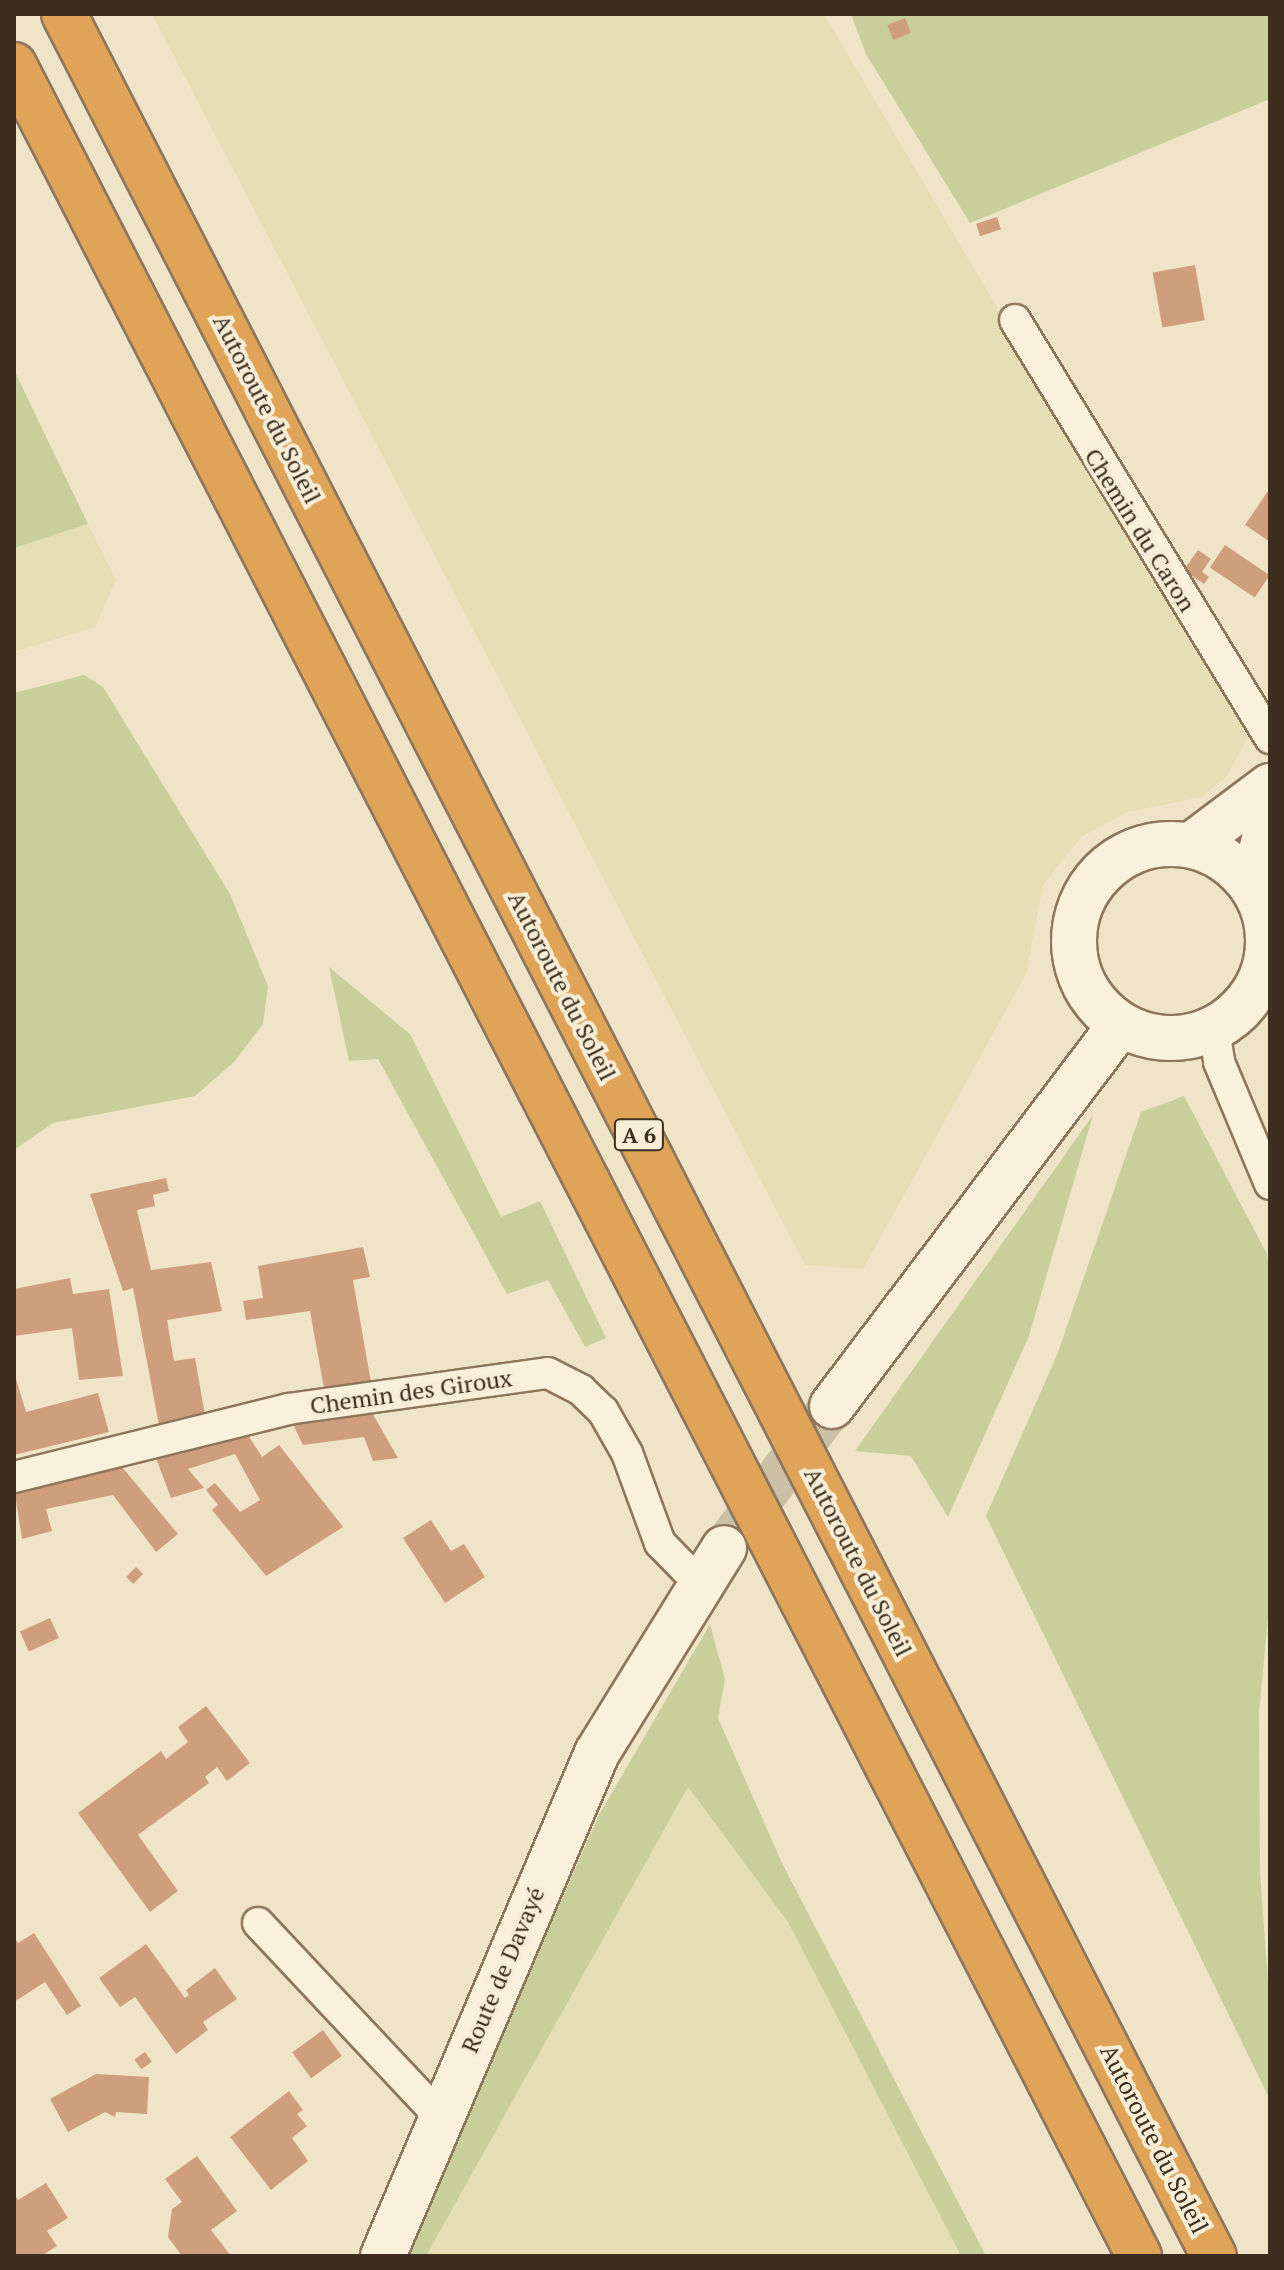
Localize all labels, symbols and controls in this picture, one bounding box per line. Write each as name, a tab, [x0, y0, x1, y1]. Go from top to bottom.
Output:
street label: Autoroute du Soleil	[207, 310, 327, 508]
street label: Chemin du Caron	[1078, 443, 1202, 617]
street label: Autoroute du Soleil	[502, 887, 622, 1085]
road number: A 6	[613, 1117, 665, 1153]
street label: Chemin des Giroux	[308, 1364, 514, 1420]
street label: Autoroute du Soleil	[798, 1463, 918, 1661]
street label: Route de Davayé	[455, 1883, 551, 2057]
street label: Autoroute du Soleil	[1094, 2040, 1214, 2238]

